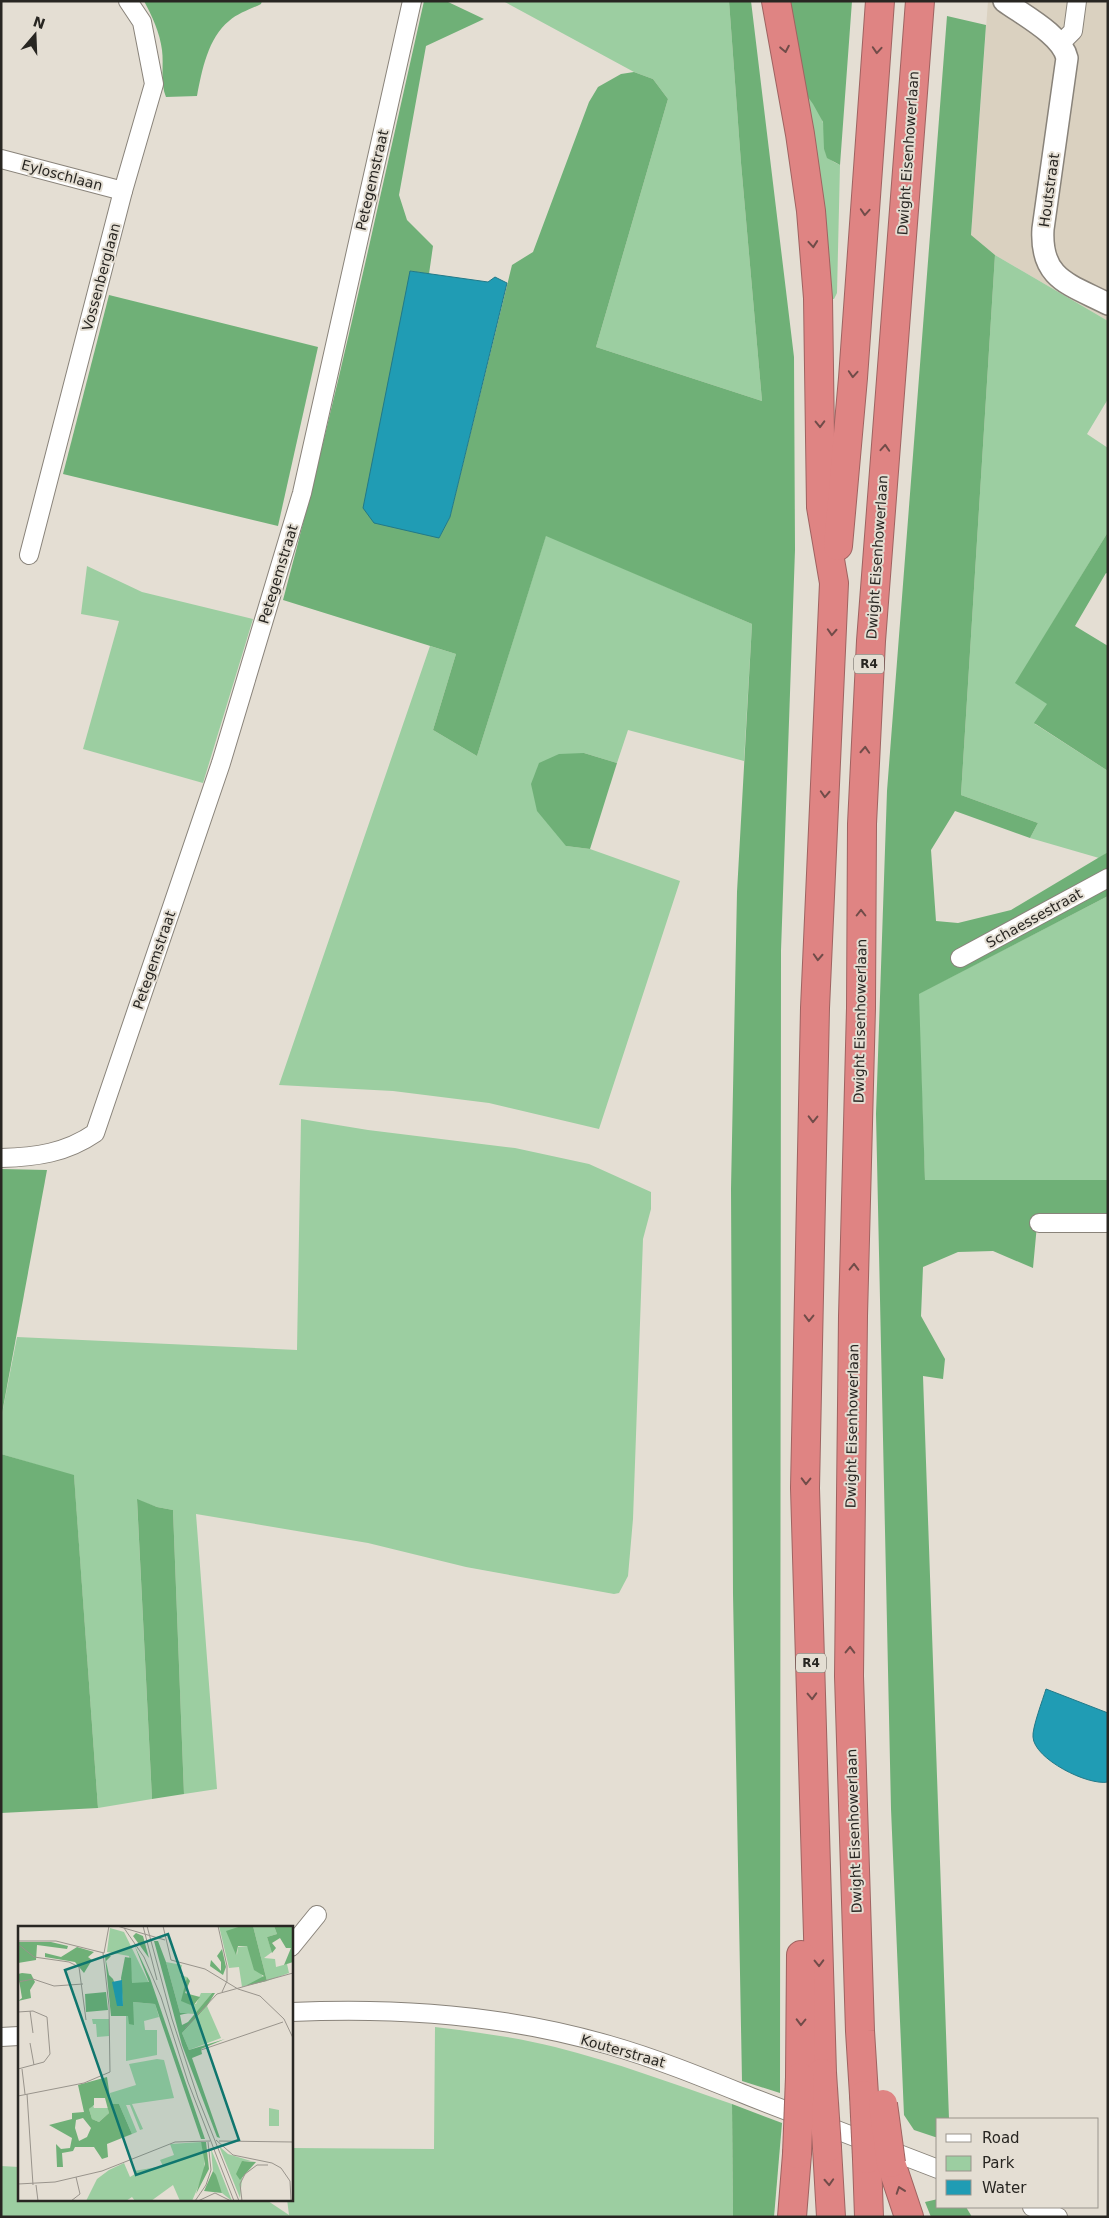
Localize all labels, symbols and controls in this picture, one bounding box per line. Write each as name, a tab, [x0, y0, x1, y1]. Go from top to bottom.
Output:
north arrow	[10, 10, 60, 60]
text: N	[31, 13, 47, 32]
one-way arrow	[780, 45, 790, 53]
one-way arrow	[871, 46, 882, 54]
street label: Dwight Eisenhowerlaan	[894, 70, 922, 236]
street label: Petegemstraat	[353, 128, 391, 232]
street label: Houtstraat	[1036, 151, 1062, 228]
street label: Eyloschlaan	[20, 156, 104, 194]
one-way arrow	[859, 208, 870, 216]
street label: Vossenberglaan	[79, 221, 123, 333]
one-way arrow	[808, 241, 819, 249]
one-way arrow	[848, 370, 859, 378]
one-way arrow	[815, 420, 825, 428]
one-way arrow	[880, 444, 891, 452]
street label: Dwight Eisenhowerlaan	[863, 474, 891, 640]
street label: Petegemstraat	[255, 522, 301, 626]
one-way arrow	[827, 628, 837, 636]
road number: R4	[854, 654, 884, 674]
one-way arrow	[860, 746, 871, 754]
one-way arrow	[819, 791, 830, 799]
street label: Schaessestraat	[983, 885, 1085, 951]
street label: Petegemstraat	[130, 908, 178, 1011]
one-way arrow	[856, 908, 866, 916]
street label: Dwight Eisenhowerlaan	[851, 939, 869, 1103]
one-way arrow	[812, 953, 823, 961]
one-way arrow	[808, 1116, 818, 1123]
one-way arrow	[849, 1263, 860, 1271]
one-way arrow	[804, 1315, 814, 1323]
street label: Dwight Eisenhowerlaan	[843, 1344, 861, 1508]
one-way arrow	[800, 1477, 811, 1485]
one-way arrow	[845, 1646, 855, 1654]
road number: R4	[796, 1654, 826, 1672]
one-way arrow	[807, 1692, 817, 1700]
street label: Dwight Eisenhowerlaan	[843, 1749, 865, 1913]
inset map	[18, 1926, 292, 2200]
one-way arrow	[814, 1959, 825, 1967]
one-way arrow	[795, 2018, 806, 2026]
street label: Kouterstraat	[579, 2031, 667, 2071]
legend	[936, 2118, 1099, 2208]
text: Road	[982, 2129, 1020, 2147]
text: Park	[982, 2154, 1015, 2172]
one-way arrow	[824, 2179, 834, 2187]
text: Water	[982, 2179, 1027, 2197]
one-way arrow	[896, 2186, 906, 2195]

